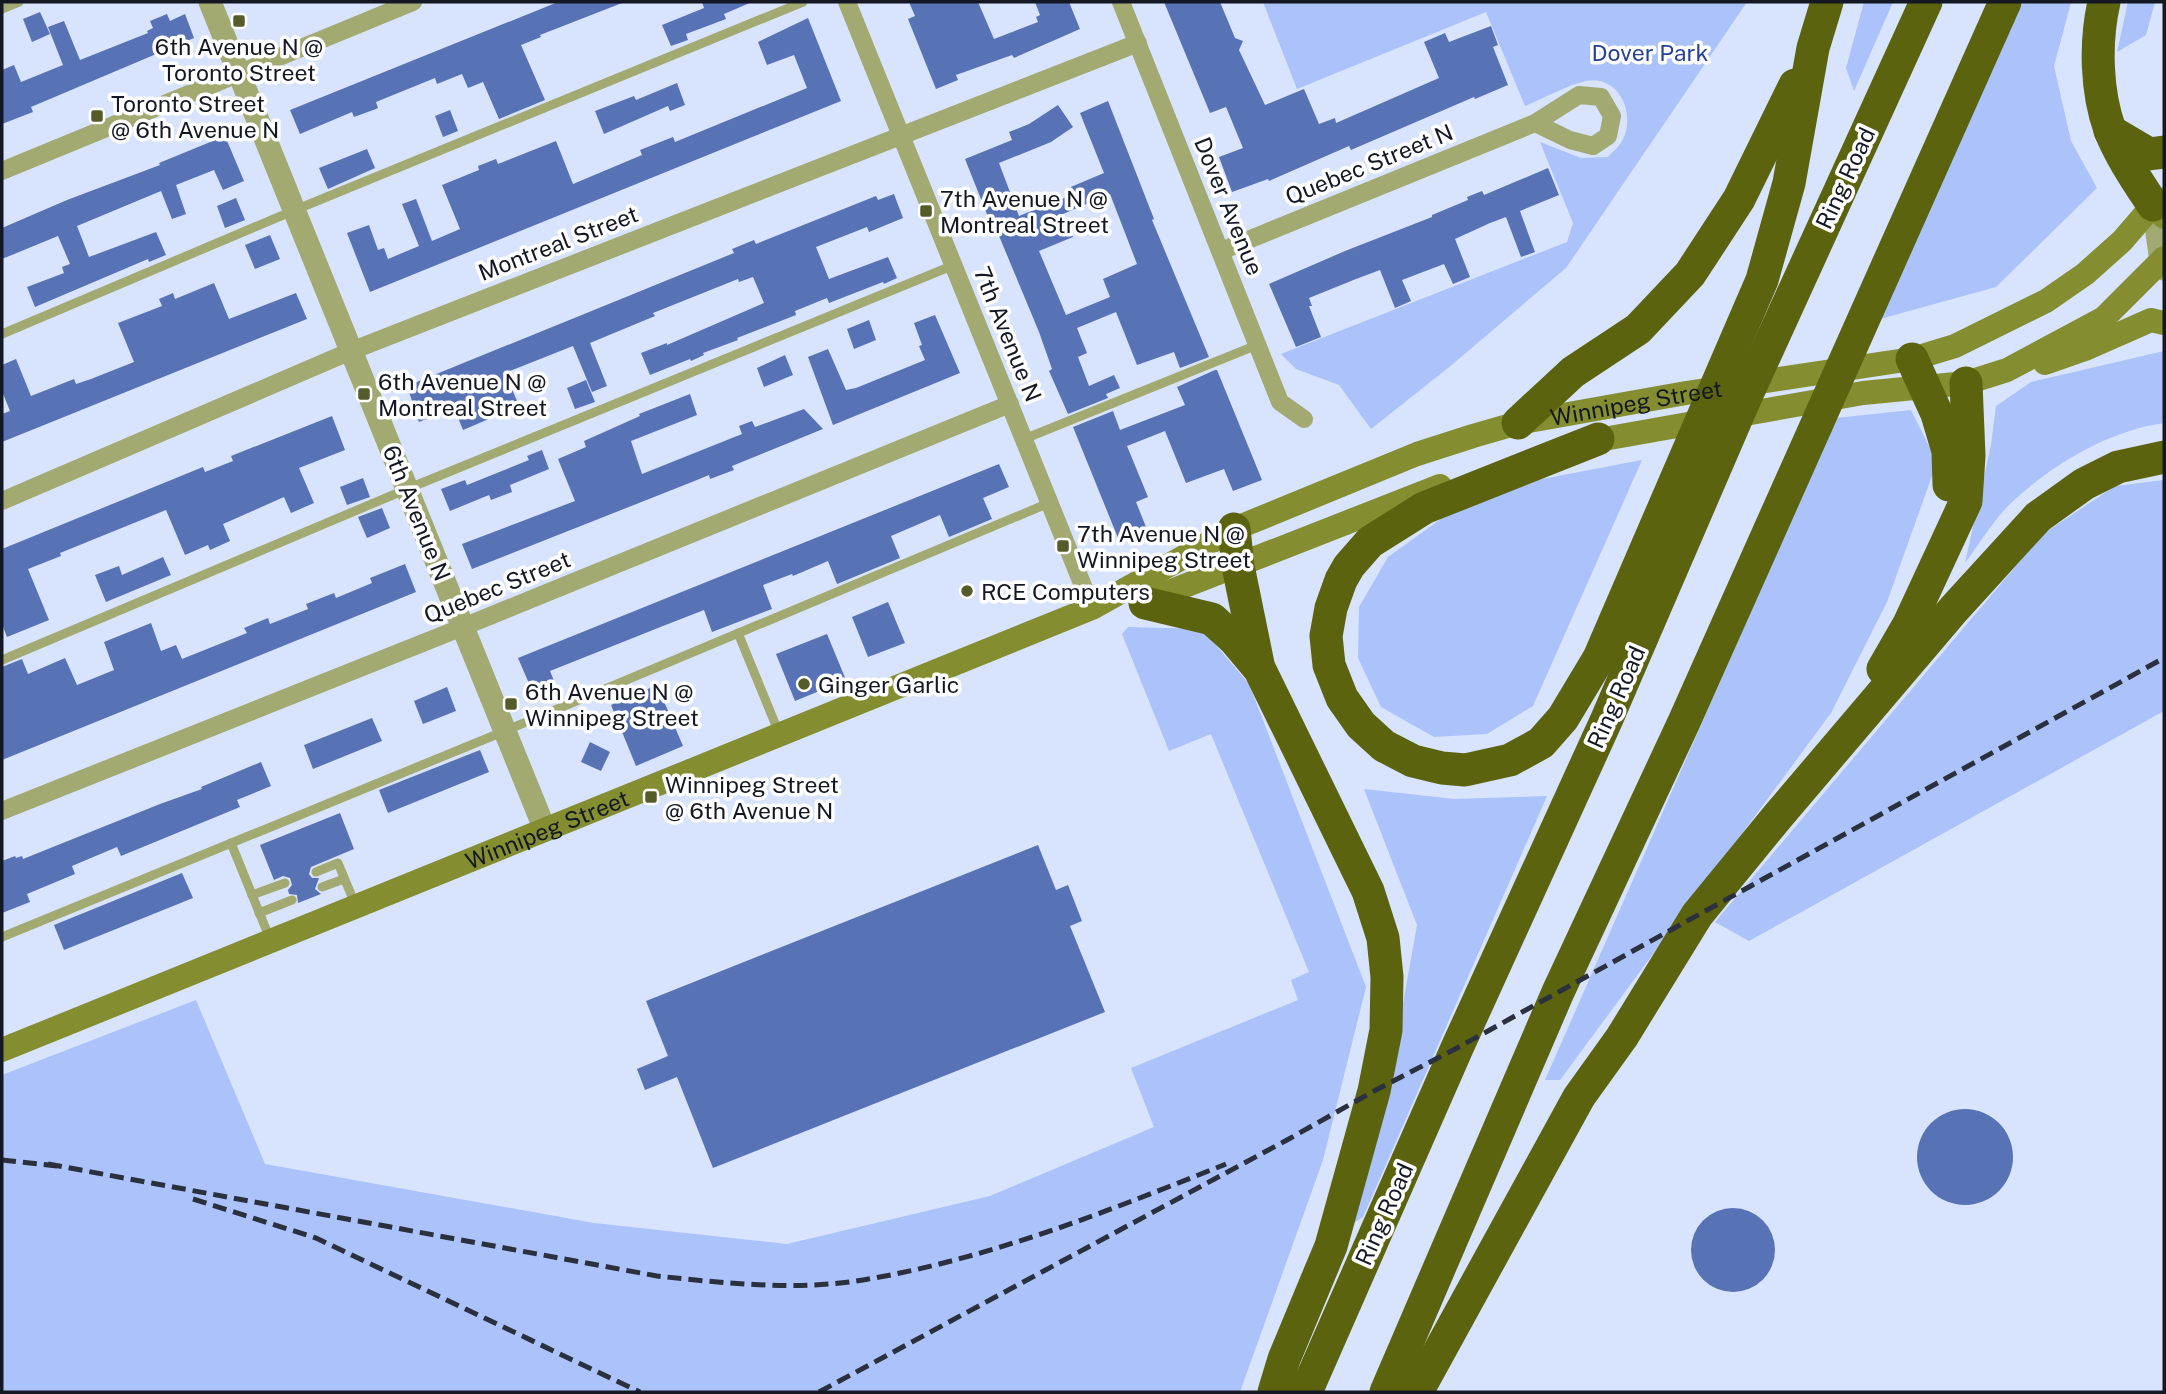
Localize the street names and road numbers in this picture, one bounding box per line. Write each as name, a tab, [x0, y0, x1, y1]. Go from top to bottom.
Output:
street label: Quebec Street N	[1281, 118, 1457, 210]
street label: Ring Road	[1810, 123, 1880, 233]
street label: Dover Avenue	[1189, 133, 1269, 279]
street label: Montreal Street	[474, 200, 642, 286]
street label: 7th Avenue N	[969, 262, 1047, 406]
street label: Winnipeg Street	[1548, 374, 1724, 431]
street label: 6th Avenue N	[378, 441, 456, 585]
street label: Quebec Street	[420, 545, 574, 629]
street label: Ring Road	[1582, 642, 1650, 752]
street label: Winnipeg Street	[461, 784, 633, 874]
street label: Ring Road	[1350, 1159, 1418, 1269]

